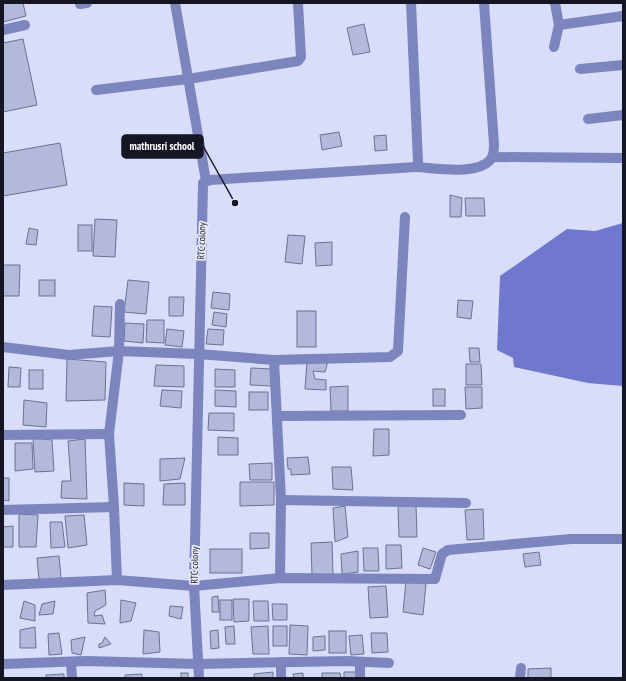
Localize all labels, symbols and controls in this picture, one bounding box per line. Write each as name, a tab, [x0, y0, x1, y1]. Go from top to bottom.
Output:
callout: mathrusri school	[122, 135, 203, 158]
text: mathrusri school	[129, 139, 195, 153]
street label: RTC colony	[194, 222, 209, 260]
street label: RTC colony	[188, 546, 201, 584]

